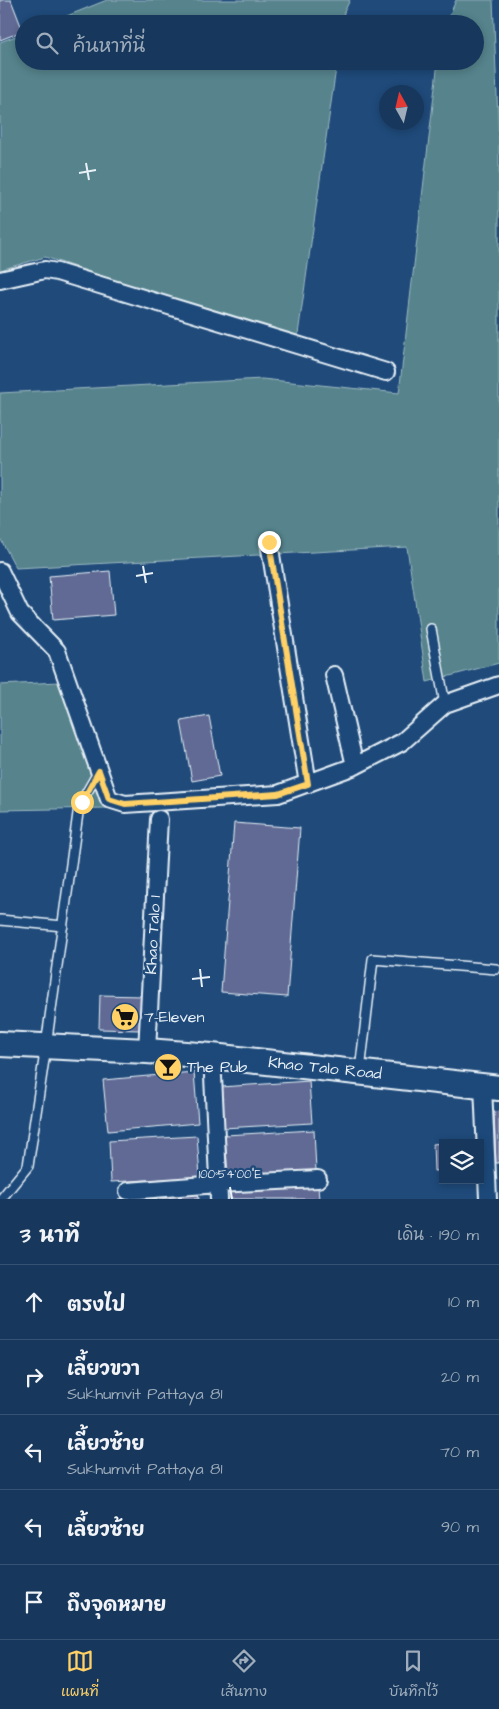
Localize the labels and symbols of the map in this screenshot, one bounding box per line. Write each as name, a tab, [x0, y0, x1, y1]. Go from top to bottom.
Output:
north arrow	[379, 85, 424, 130]
route end	[258, 531, 281, 554]
route start	[71, 791, 94, 814]
street label: Khao Talo 1	[140, 895, 166, 975]
supermarket icon: 7-Eleven	[110, 1002, 140, 1032]
place label: 7-Eleven	[144, 1006, 204, 1028]
street label: Khao Talo Road	[267, 1051, 383, 1085]
bar icon: The Pub	[153, 1052, 183, 1082]
place label: The Pub	[187, 1056, 247, 1078]
text: 100°54'00"E	[199, 1166, 262, 1183]

